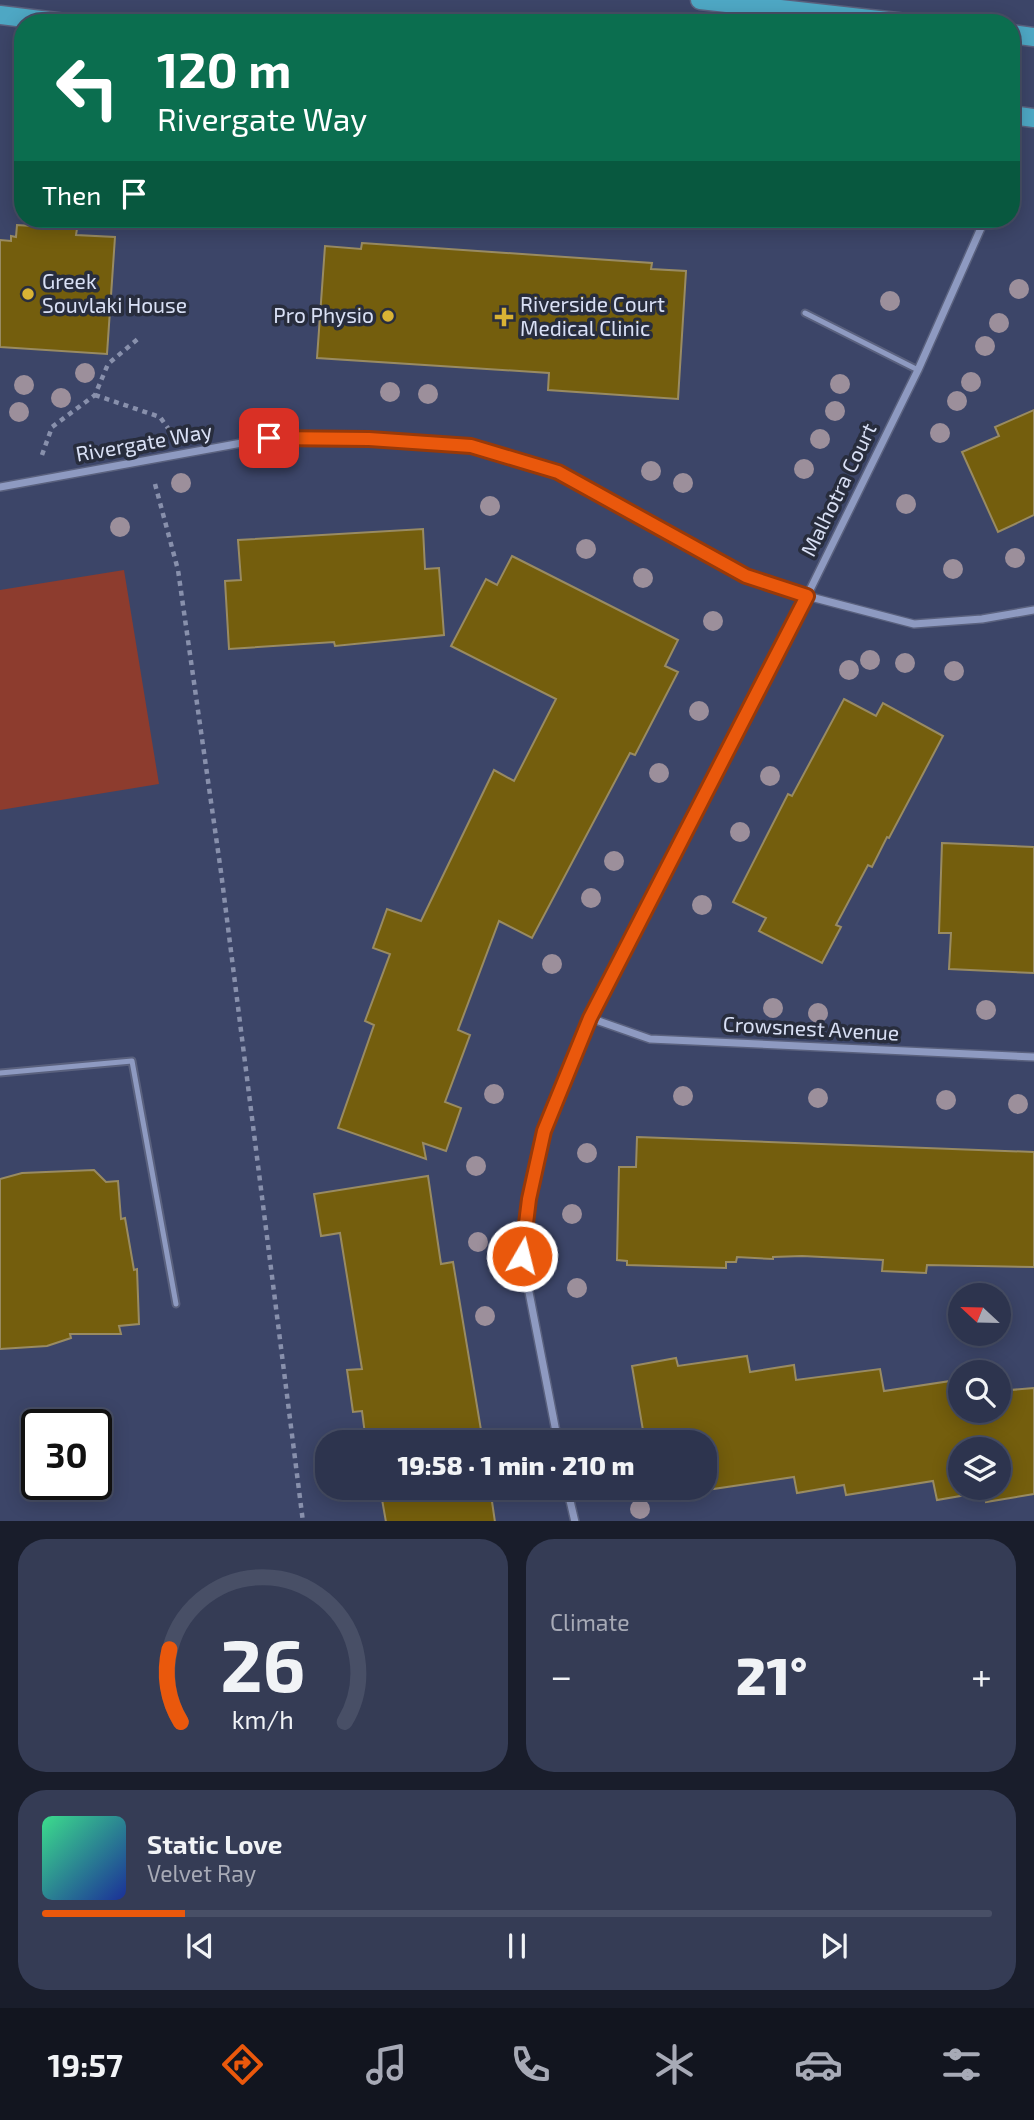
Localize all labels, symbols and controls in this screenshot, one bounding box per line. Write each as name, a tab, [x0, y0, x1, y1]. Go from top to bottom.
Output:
text: 120 m	[157, 39, 291, 98]
icon: left	[42, 42, 133, 133]
text: Rivergate Way	[157, 99, 367, 137]
icon: arrive	[115, 175, 153, 213]
text: Then	[42, 179, 101, 210]
place label: Greek Souvlaki House	[42, 268, 187, 317]
marker: Greek Souvlaki House	[20, 286, 36, 302]
place label: Riverside Court Medical Clinic	[520, 291, 665, 340]
place label: Pro Physio	[273, 302, 374, 327]
marker: Riverside Court Medical Clinic	[494, 307, 514, 327]
marker: Pro Physio	[380, 308, 396, 324]
pin	[239, 408, 299, 468]
street label: Rivergate Way	[74, 417, 214, 466]
icon: arrive	[250, 419, 288, 457]
street label: Malhotra Court	[795, 419, 881, 560]
street label: Crowsnest Avenue	[722, 1010, 900, 1045]
position arrow	[485, 1219, 559, 1293]
north arrow	[948, 1283, 1012, 1346]
map controls	[948, 1283, 1011, 1500]
button: search	[948, 1360, 1011, 1423]
speed limit sign: 30	[21, 1409, 112, 1500]
button: layers	[948, 1437, 1011, 1500]
text: 19:58 · 1 min · 210 m	[398, 1449, 634, 1480]
text: Climate	[550, 1608, 630, 1636]
text: 26	[220, 1619, 306, 1707]
text: 21°	[736, 1643, 807, 1705]
text: −	[550, 1652, 572, 1698]
text: +	[971, 1652, 992, 1698]
text: km/h	[232, 1703, 294, 1733]
text: Static Love	[147, 1828, 283, 1859]
text: Velvet Ray	[147, 1859, 256, 1887]
icon: previous	[181, 1927, 219, 1965]
icon: pause	[498, 1927, 536, 1965]
icon: next	[815, 1927, 853, 1965]
icon: directions	[218, 2040, 267, 2089]
icon: music	[362, 2040, 411, 2089]
icon: phone	[506, 2040, 555, 2089]
icon: climate	[650, 2040, 699, 2089]
icon: car	[794, 2040, 843, 2089]
icon: filters	[937, 2040, 986, 2089]
text: 19:57	[47, 2045, 123, 2083]

